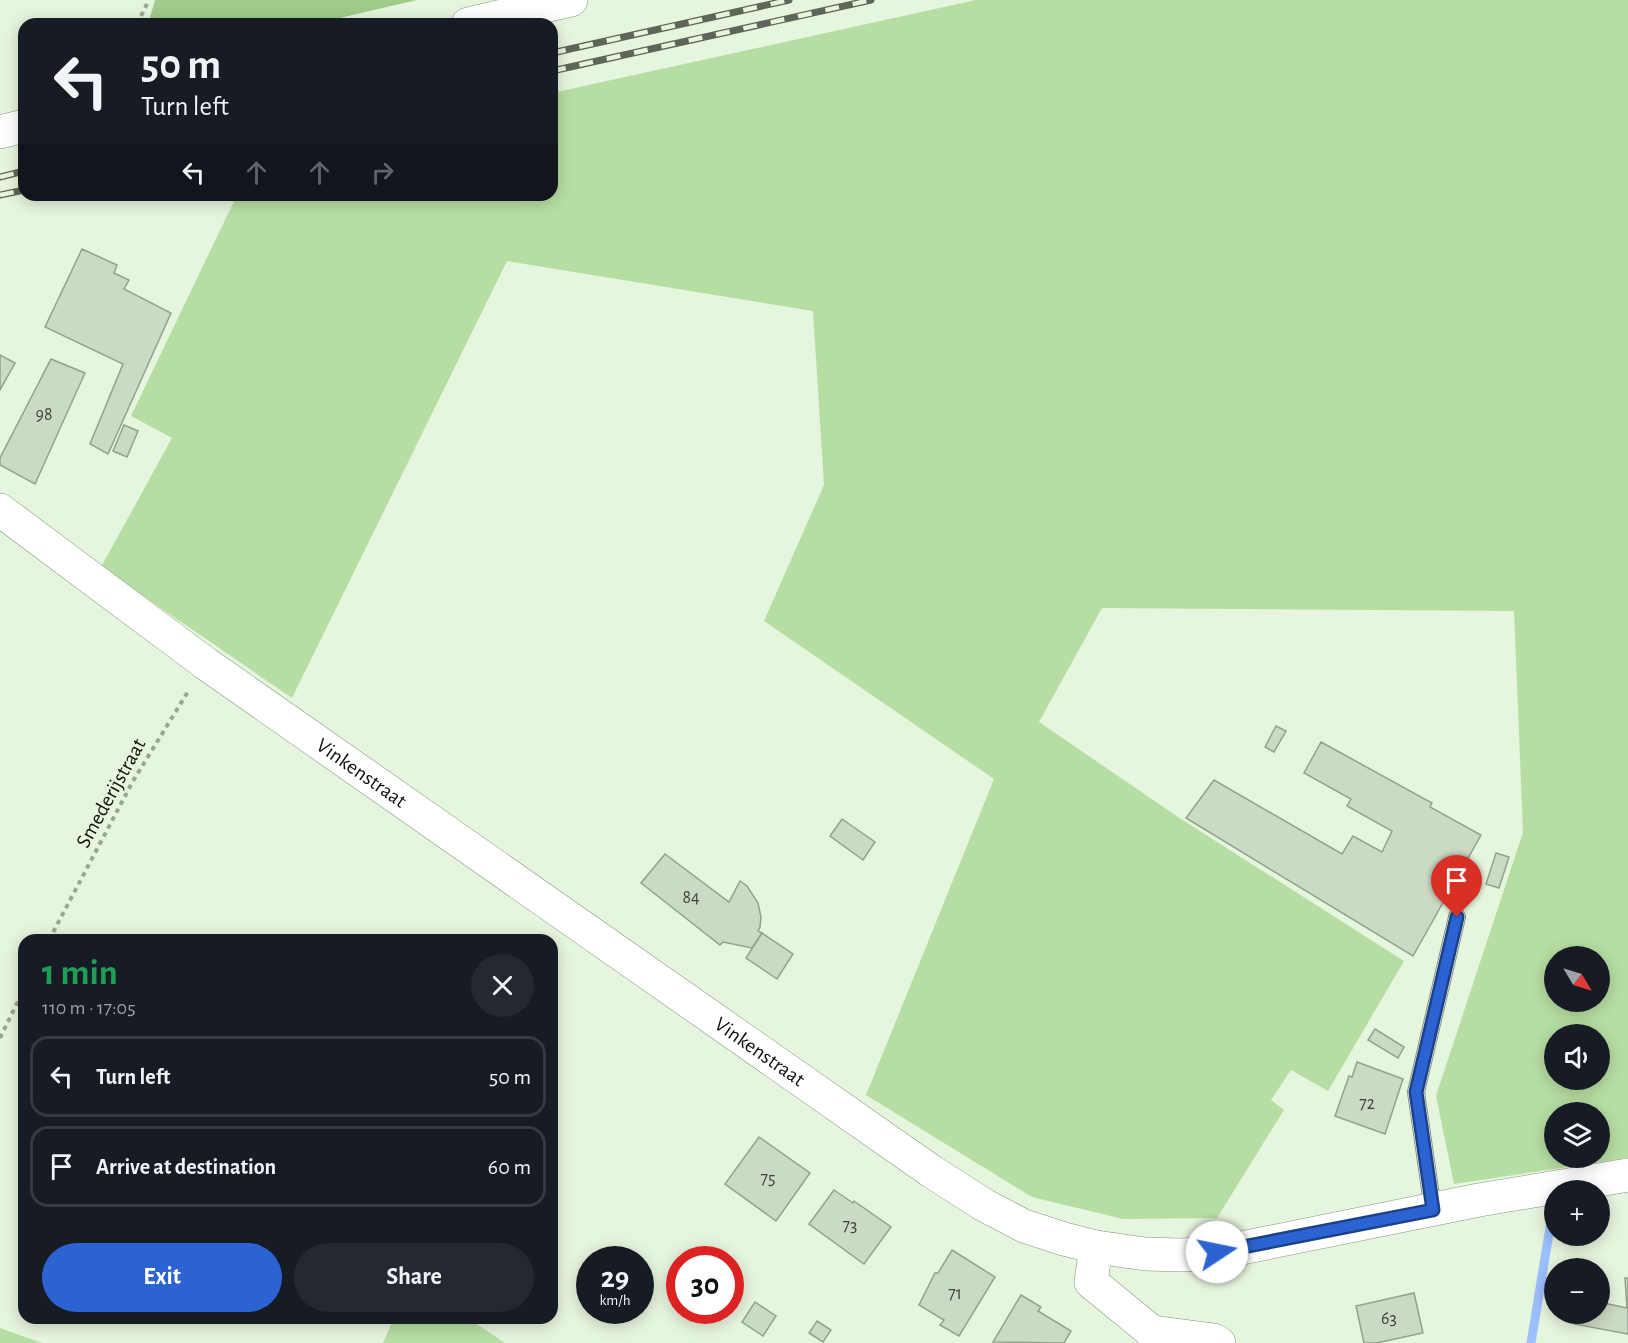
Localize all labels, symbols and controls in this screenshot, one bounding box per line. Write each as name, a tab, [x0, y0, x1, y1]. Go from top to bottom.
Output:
icon: left	[42, 42, 120, 120]
text: 50 m	[141, 44, 221, 86]
text: Turn left	[141, 93, 229, 120]
icon: left	[177, 156, 210, 189]
icon: ahead	[240, 156, 273, 189]
icon: ahead	[303, 156, 336, 189]
icon: right	[366, 156, 399, 189]
house number: 98	[36, 406, 53, 424]
street label: Vinkenstraat	[313, 734, 411, 811]
street label: Smederijstraat	[72, 735, 150, 851]
pin	[1431, 855, 1482, 917]
icon: arrive	[1440, 864, 1473, 897]
house number: 84	[682, 889, 700, 907]
north arrow	[1544, 946, 1610, 1012]
map controls	[1544, 946, 1610, 1324]
button: close	[471, 954, 534, 1017]
text: 1 min	[42, 955, 118, 991]
text: 110 m · 17:05	[42, 998, 136, 1018]
street label: Vinkenstraat	[711, 1013, 809, 1090]
button: sound	[1544, 1024, 1610, 1090]
icon: left	[45, 1060, 78, 1093]
text: Turn left	[96, 1066, 170, 1088]
text: 50 m	[489, 1066, 531, 1088]
house number: 72	[1359, 1095, 1375, 1113]
button: layers	[1544, 1102, 1610, 1168]
icon: arrive	[45, 1150, 78, 1183]
text: Arrive at destination	[96, 1156, 276, 1178]
text: 60 m	[488, 1156, 531, 1178]
house number: 75	[760, 1170, 776, 1188]
button: +	[1544, 1180, 1610, 1246]
house number: 73	[843, 1217, 857, 1235]
position arrow	[1185, 1220, 1249, 1284]
button: Exit	[42, 1243, 282, 1312]
button: Share	[294, 1243, 534, 1312]
speed limit sign: 30	[666, 1246, 744, 1324]
button: −	[1544, 1258, 1610, 1324]
text: 29	[601, 1263, 629, 1293]
house number: 71	[948, 1285, 962, 1303]
text: km/h	[600, 1293, 630, 1308]
house number: 63	[1381, 1310, 1397, 1328]

